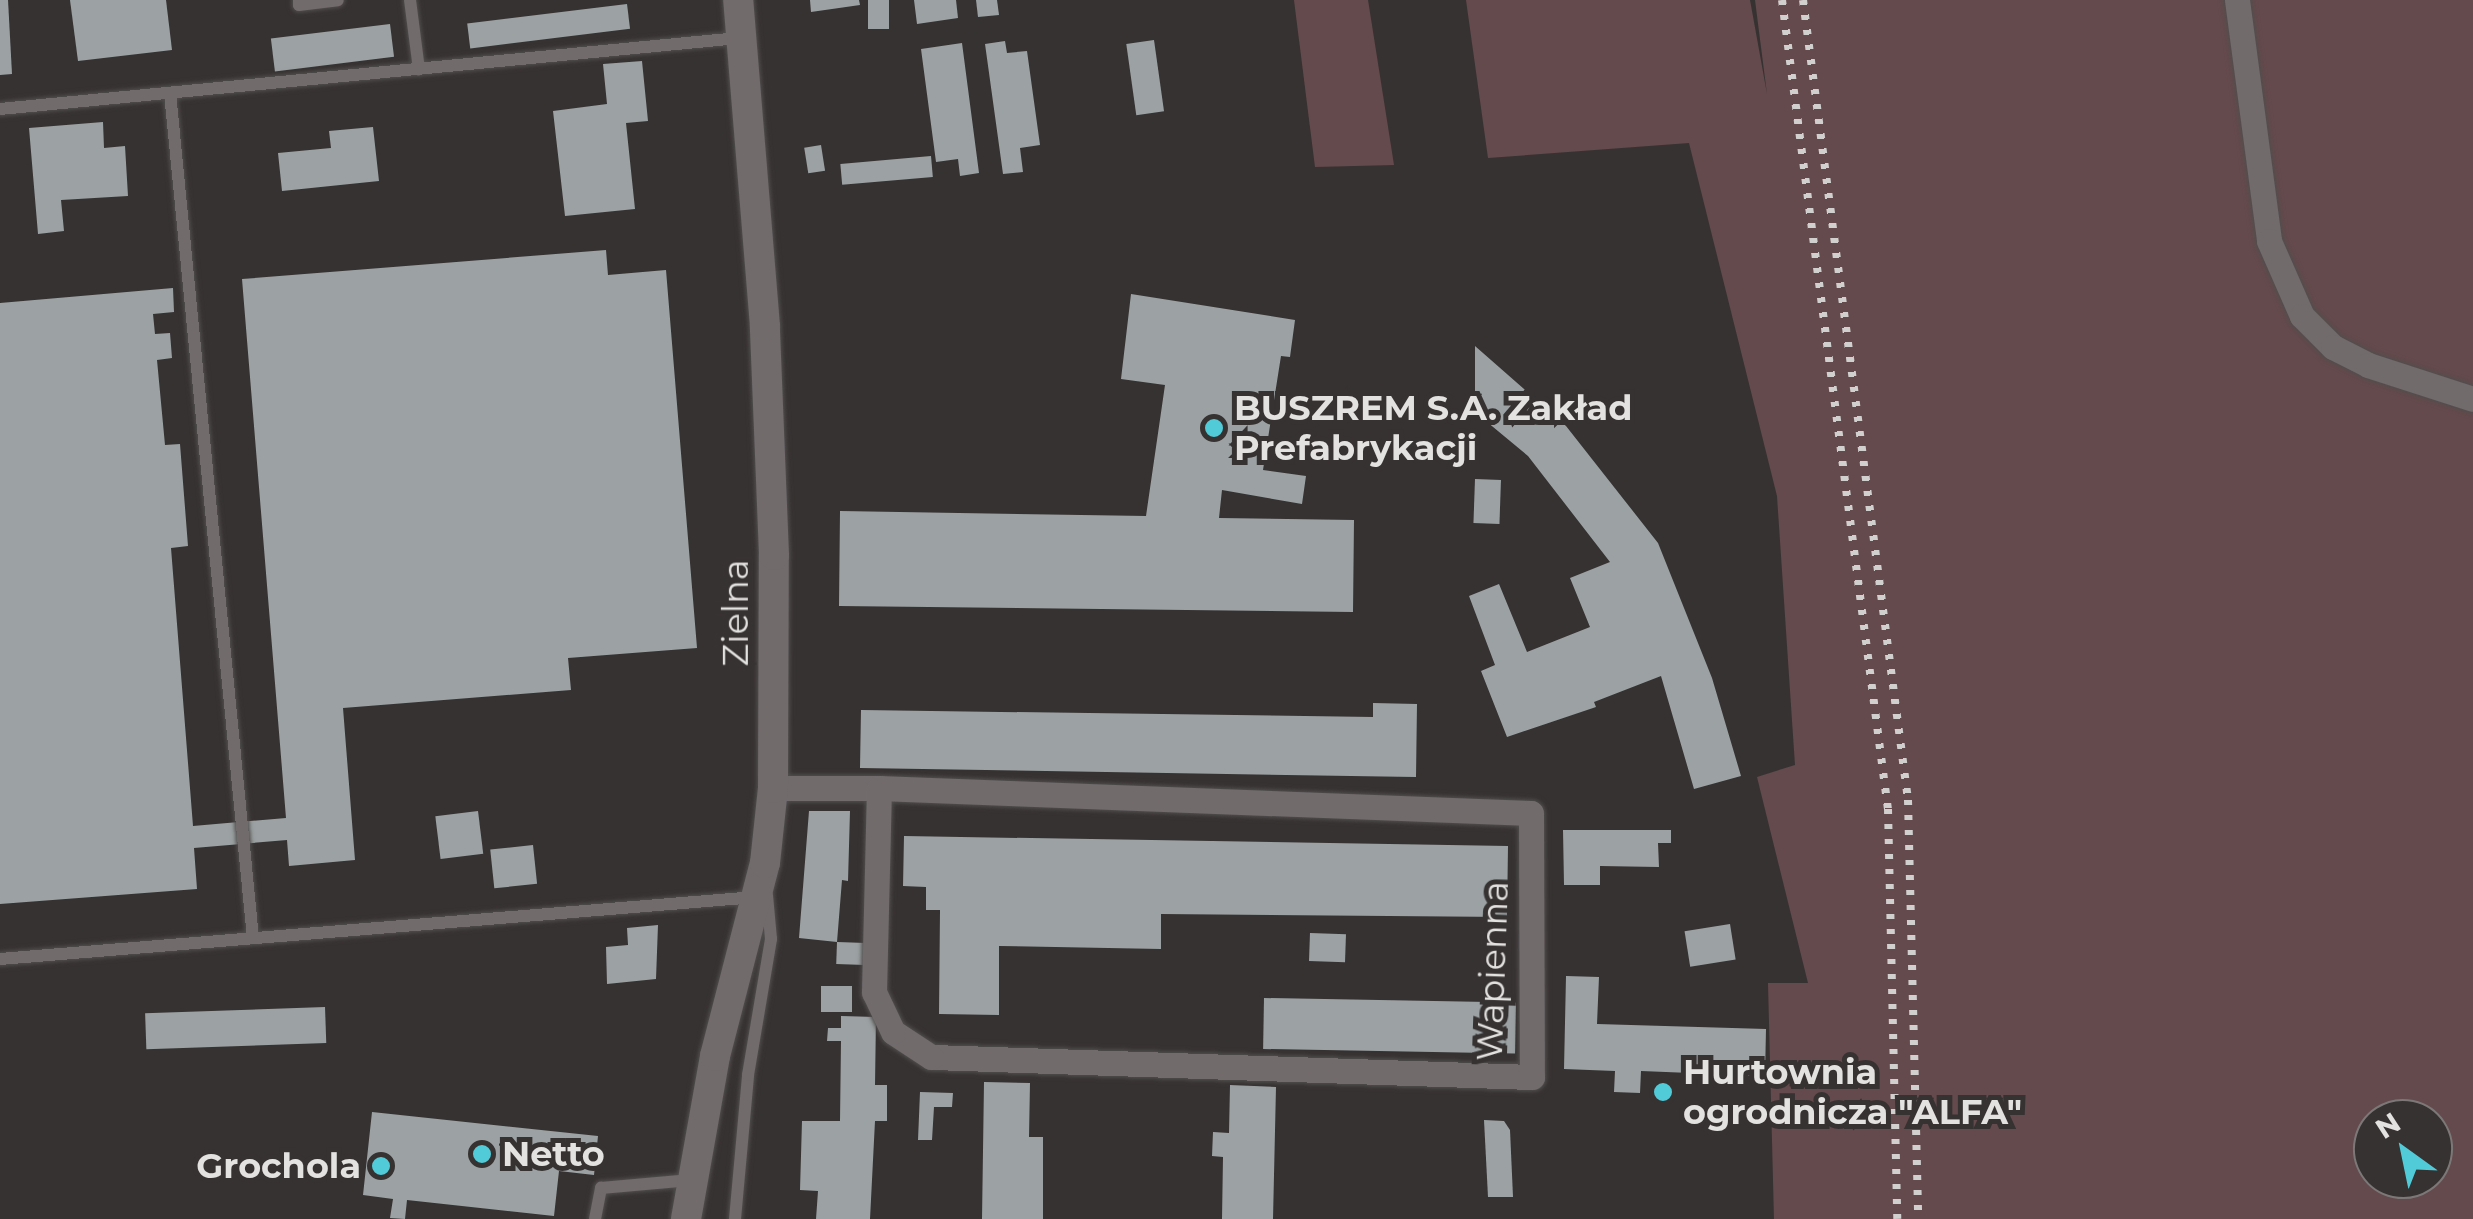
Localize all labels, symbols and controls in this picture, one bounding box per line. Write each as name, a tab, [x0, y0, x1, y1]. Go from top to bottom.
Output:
place label: BUSZREM S.A. Zakład Prefabrykacji	[1234, 387, 1632, 469]
marker: BUSZREM S.A. Zakład Prefabrykacji	[1203, 417, 1225, 439]
street label: Zielna	[715, 559, 757, 667]
street label: Wapienna	[1469, 880, 1517, 1062]
place label: Hurtownia ogrodnicza "ALFA"	[1683, 1051, 2022, 1133]
marker: Hurtownia ogrodnicza "ALFA"	[1652, 1081, 1674, 1103]
north arrow	[2353, 1099, 2453, 1199]
text: N	[2369, 1105, 2406, 1146]
place label: Netto	[502, 1133, 605, 1175]
marker: Netto	[471, 1143, 493, 1165]
place label: Grochola	[196, 1145, 361, 1187]
marker: Grochola	[370, 1155, 392, 1177]

